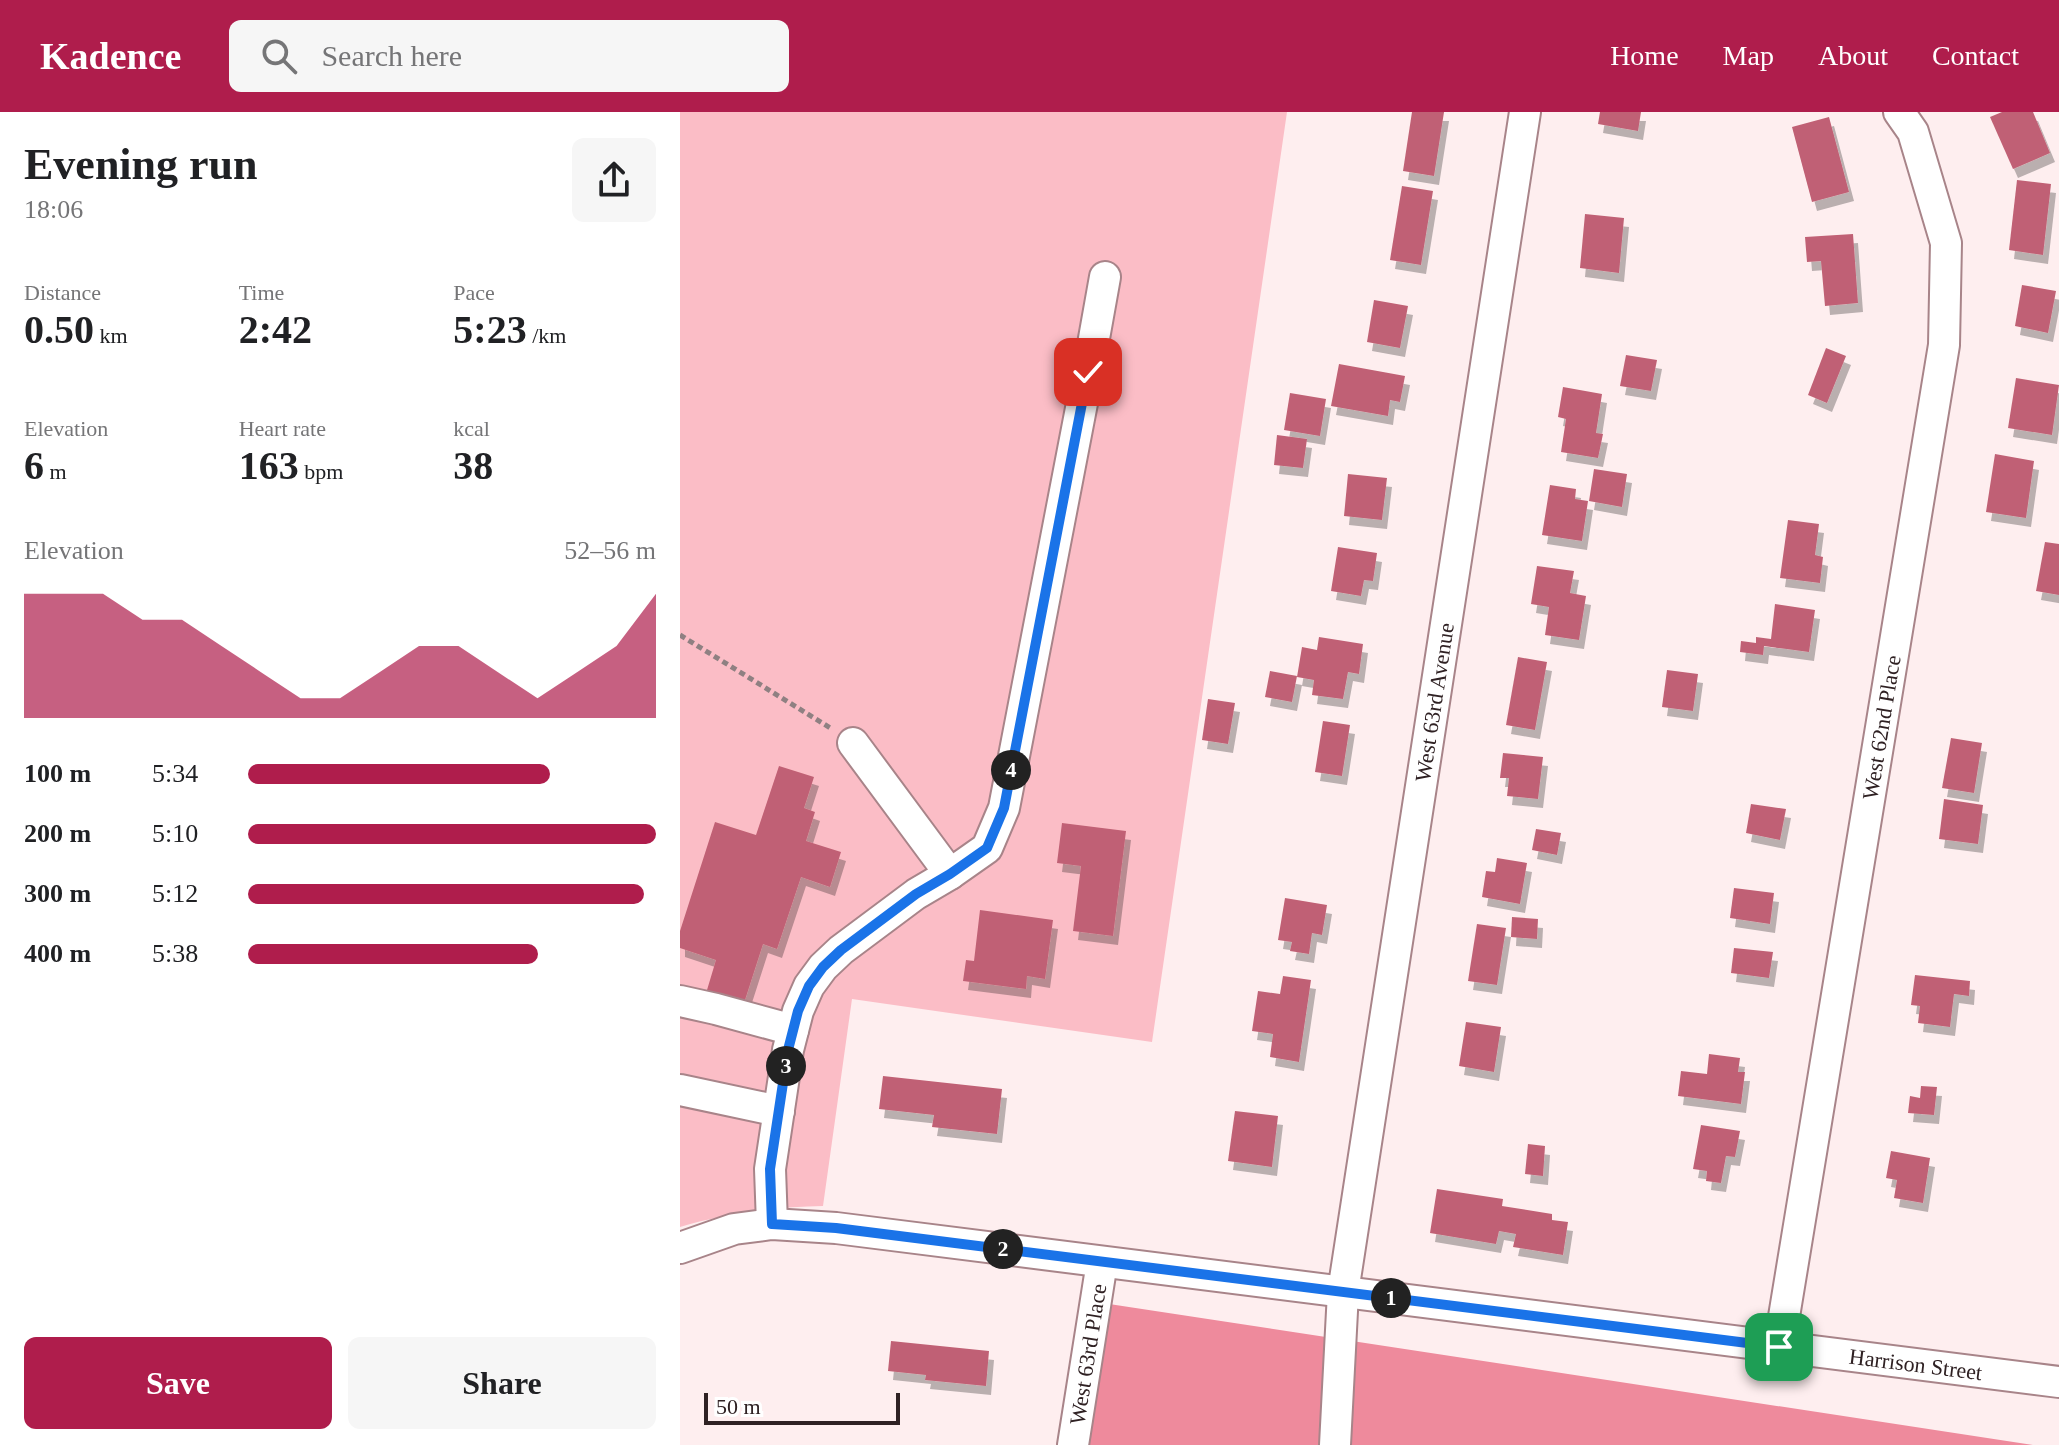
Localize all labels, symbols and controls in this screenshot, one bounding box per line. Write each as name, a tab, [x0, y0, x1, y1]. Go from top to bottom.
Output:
search box	[229, 20, 789, 92]
icon: search	[257, 34, 301, 78]
text: Kadence	[40, 35, 181, 77]
text: Search here	[321, 39, 462, 72]
text: Home	[1610, 40, 1679, 71]
text: Map	[1723, 40, 1774, 71]
text: About	[1818, 40, 1888, 71]
text: Contact	[1932, 40, 2019, 71]
button: share	[572, 138, 656, 222]
text: Evening run	[24, 140, 258, 189]
text: 18:06	[24, 195, 83, 224]
text: Distance	[24, 280, 101, 305]
text: Time	[239, 280, 284, 305]
text: Pace	[453, 280, 495, 305]
text: 0.50	[24, 307, 94, 352]
text: 2:42	[239, 307, 312, 352]
text: 5:23	[453, 307, 527, 352]
text: km	[94, 323, 128, 348]
text: /km	[527, 323, 566, 348]
pin	[1054, 338, 1122, 406]
icon: check	[1066, 350, 1110, 394]
text: Elevation	[24, 416, 108, 441]
text: Heart rate	[239, 416, 326, 441]
text: kcal	[453, 416, 490, 441]
text: 6	[24, 443, 44, 488]
text: 163	[239, 443, 299, 488]
text: 38	[453, 443, 493, 488]
text: m	[44, 459, 67, 484]
text: bpm	[299, 459, 343, 484]
text: Elevation	[24, 536, 124, 565]
text: 52–56 m	[564, 536, 656, 565]
street label: West 63rd Avenue	[1409, 621, 1459, 783]
street label: West 62nd Place	[1857, 653, 1905, 801]
pin: 4	[991, 750, 1031, 790]
text: 4	[1006, 757, 1017, 782]
text: 100 m	[24, 759, 91, 788]
text: 5:34	[152, 759, 198, 788]
text: 200 m	[24, 819, 91, 848]
text: 5:10	[152, 819, 198, 848]
text: 300 m	[24, 879, 91, 908]
text: 5:12	[152, 879, 198, 908]
text: 400 m	[24, 939, 91, 968]
text: 5:38	[152, 939, 198, 968]
pin: 3	[766, 1046, 806, 1086]
text: 3	[781, 1053, 792, 1078]
pin: 2	[983, 1229, 1023, 1269]
text: 2	[998, 1236, 1009, 1261]
pin: 1	[1371, 1278, 1411, 1318]
street label: West 63rd Place	[1064, 1282, 1111, 1426]
text: 1	[1386, 1285, 1397, 1310]
pin	[1745, 1313, 1813, 1381]
icon: arrive	[1757, 1325, 1801, 1369]
button: Save	[24, 1337, 332, 1429]
button: Share	[348, 1337, 656, 1429]
street label: Harrison Street	[1848, 1343, 1984, 1385]
scale bar	[704, 1389, 900, 1425]
text: 50 m	[716, 1394, 761, 1419]

